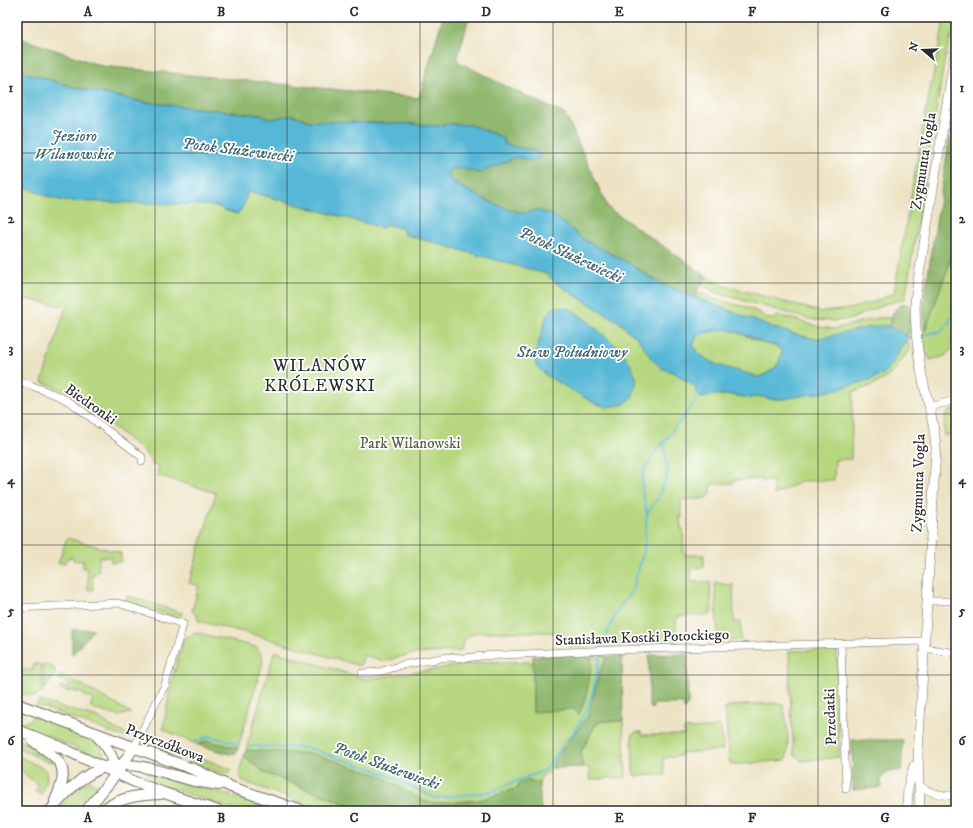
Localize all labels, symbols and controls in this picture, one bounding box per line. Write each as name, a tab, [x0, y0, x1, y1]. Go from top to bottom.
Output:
text: A	[83, 4, 93, 20]
text: B	[217, 4, 225, 20]
text: C	[350, 4, 359, 20]
text: D	[481, 4, 491, 20]
text: E	[614, 4, 624, 20]
text: F	[748, 4, 757, 20]
text: G	[880, 4, 890, 20]
north arrow	[903, 30, 943, 70]
text: N	[906, 41, 923, 54]
text: 1	[9, 80, 14, 96]
text: 1	[960, 80, 965, 96]
street label: Zygmunta Vogla	[906, 110, 941, 211]
water label: Jezioro Wilanowskie	[34, 126, 114, 164]
water label: Potok Służewiecki	[181, 133, 295, 167]
text: 2	[8, 211, 15, 227]
text: 2	[959, 211, 966, 227]
water label: Potok Służewiecki	[516, 222, 626, 288]
text: 3	[9, 341, 14, 357]
text: 3	[960, 341, 965, 357]
water label: Staw Południowy	[516, 342, 629, 362]
district label: WILANÓW KRÓLEWSKI	[264, 354, 376, 397]
street label: Biedronki	[61, 380, 120, 429]
street label: Zygmunta Vogla	[907, 433, 930, 533]
park label: Park Wilanowski	[360, 434, 460, 453]
text: 4	[6, 472, 15, 489]
text: 4	[957, 472, 966, 489]
text: 5	[7, 603, 15, 619]
text: 5	[958, 603, 966, 619]
street label: Stanisława Kostki Potockiego	[555, 625, 729, 650]
street label: Przedatki	[820, 688, 841, 746]
street label: Przyczółkowa	[123, 720, 208, 767]
text: 6	[8, 733, 16, 749]
text: 6	[959, 733, 967, 749]
water label: Potok Służewiecki	[331, 737, 443, 795]
text: A	[83, 810, 93, 826]
text: B	[217, 810, 225, 826]
text: C	[350, 810, 359, 826]
text: D	[481, 810, 491, 826]
text: E	[614, 810, 624, 826]
text: F	[748, 810, 757, 826]
text: G	[880, 810, 890, 826]

